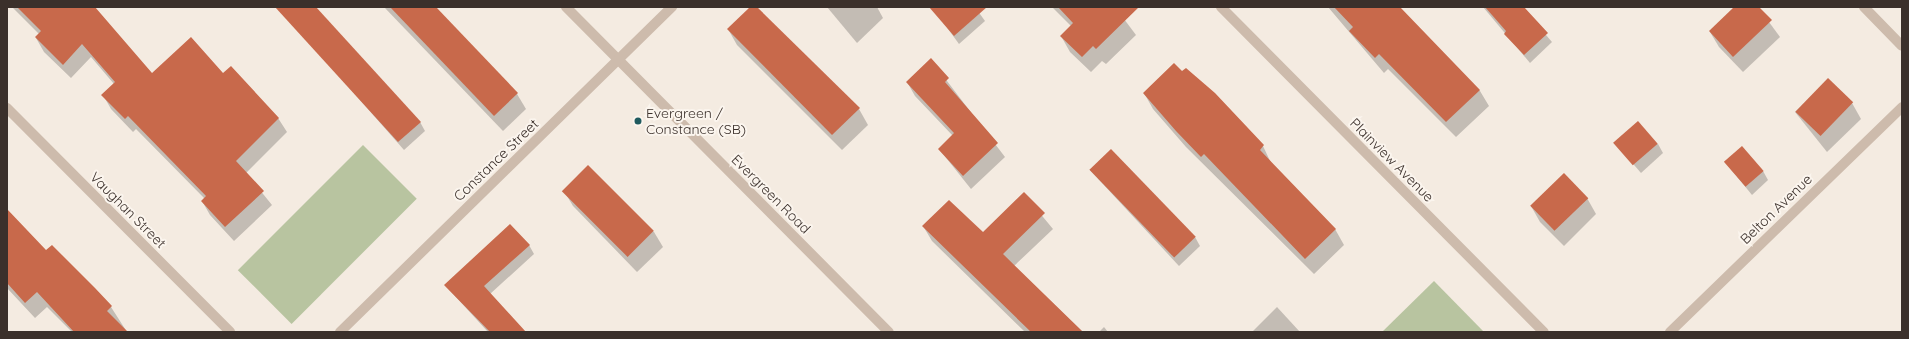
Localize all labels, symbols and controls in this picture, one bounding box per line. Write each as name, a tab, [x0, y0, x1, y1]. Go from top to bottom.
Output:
place label: Evergreen / Constance (SB)	[646, 105, 746, 138]
street label: Constance Street	[450, 115, 542, 205]
street label: Plainview Avenue	[1347, 115, 1437, 205]
marker: Evergreen / Constance (SB)	[633, 116, 643, 126]
street label: Evergreen Road	[728, 151, 814, 237]
street label: Vaughan Street	[86, 168, 170, 252]
street label: Belton Avenue	[1737, 171, 1815, 247]

